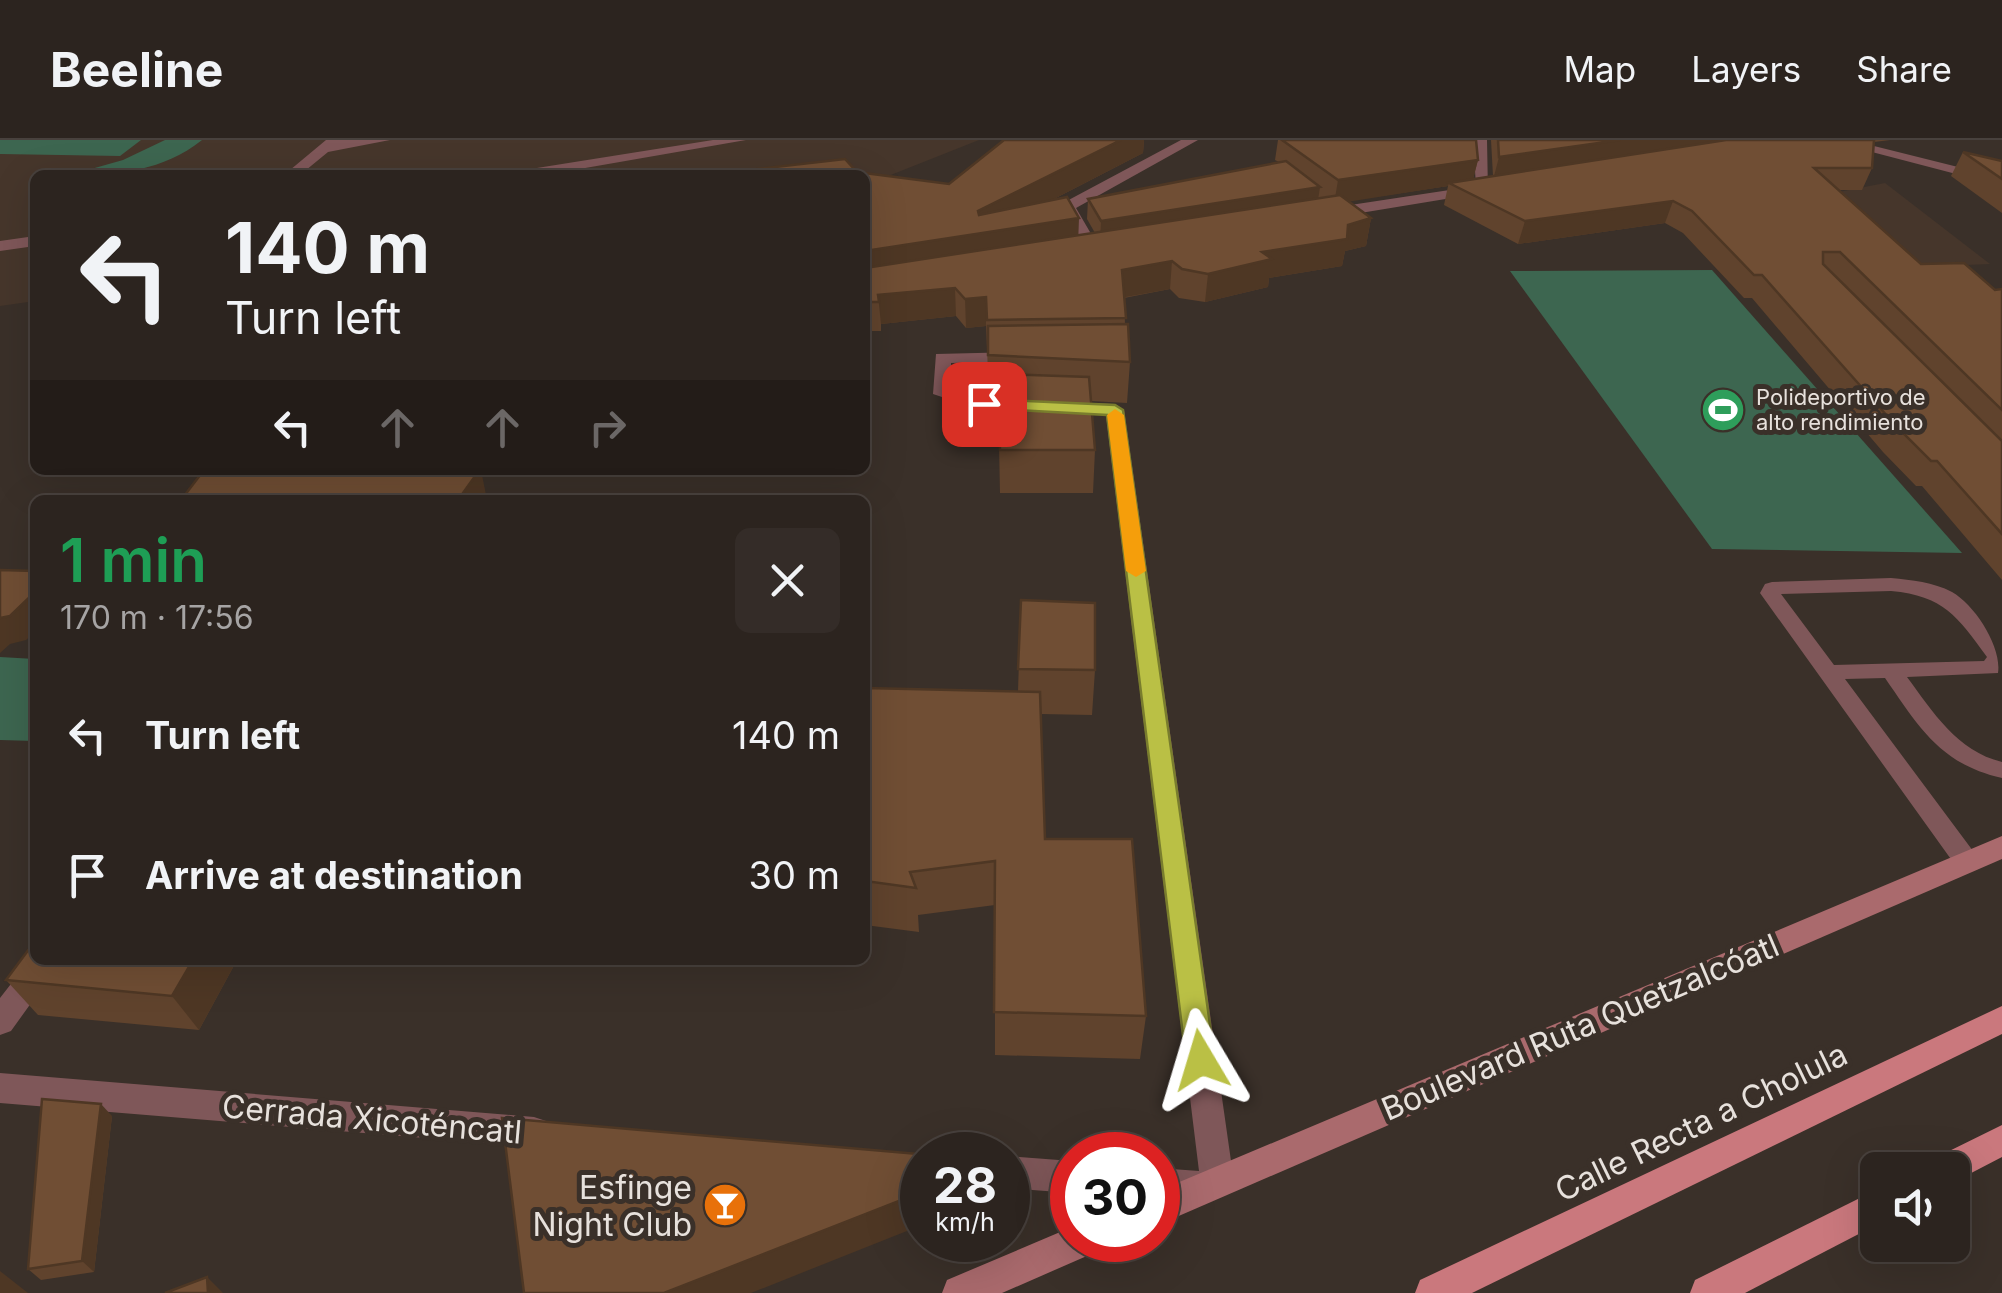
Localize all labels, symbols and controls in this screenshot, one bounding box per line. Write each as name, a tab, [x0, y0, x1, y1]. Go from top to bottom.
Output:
text: Beeline	[50, 40, 223, 99]
text: Map	[1564, 48, 1636, 90]
text: Layers	[1691, 48, 1801, 90]
text: Share	[1856, 48, 1952, 90]
text: 140 m	[225, 205, 430, 290]
icon: left	[60, 210, 190, 340]
text: Turn left	[225, 290, 401, 345]
pin	[942, 362, 1027, 447]
icon: arrive	[957, 377, 1012, 432]
place label: Polideportivo de alto rendimiento	[1756, 384, 1926, 435]
sports icon: Polideportivo de alto rendimiento	[1700, 387, 1746, 433]
icon: left	[265, 400, 320, 455]
icon: ahead	[370, 400, 425, 455]
icon: ahead	[475, 400, 530, 455]
icon: right	[580, 400, 635, 455]
text: 1 min	[60, 524, 207, 596]
button: close	[735, 528, 840, 633]
text: 170 m · 17:56	[60, 598, 254, 637]
icon: left	[60, 708, 115, 763]
text: Turn left	[145, 712, 300, 758]
text: 140 m	[732, 712, 840, 758]
icon: arrive	[60, 848, 115, 903]
text: Arrive at destination	[145, 852, 523, 898]
text: 30 m	[749, 852, 840, 898]
street label: Boulevard Ruta Quetzalcóatl	[1376, 925, 1784, 1129]
position arrow	[1149, 1008, 1253, 1112]
street label: Calle Recta a Cholula	[1549, 1034, 1853, 1210]
street label: Cerrada Xicoténcatl	[221, 1086, 523, 1152]
speed limit sign: 30	[1050, 1132, 1180, 1262]
map controls	[1860, 1152, 1970, 1262]
button: sound	[1860, 1152, 1970, 1262]
text: 28	[933, 1155, 997, 1215]
place label: Esfinge Night Club	[532, 1168, 692, 1244]
bar icon: Esfinge Night Club	[702, 1182, 748, 1228]
text: km/h	[935, 1207, 995, 1237]

